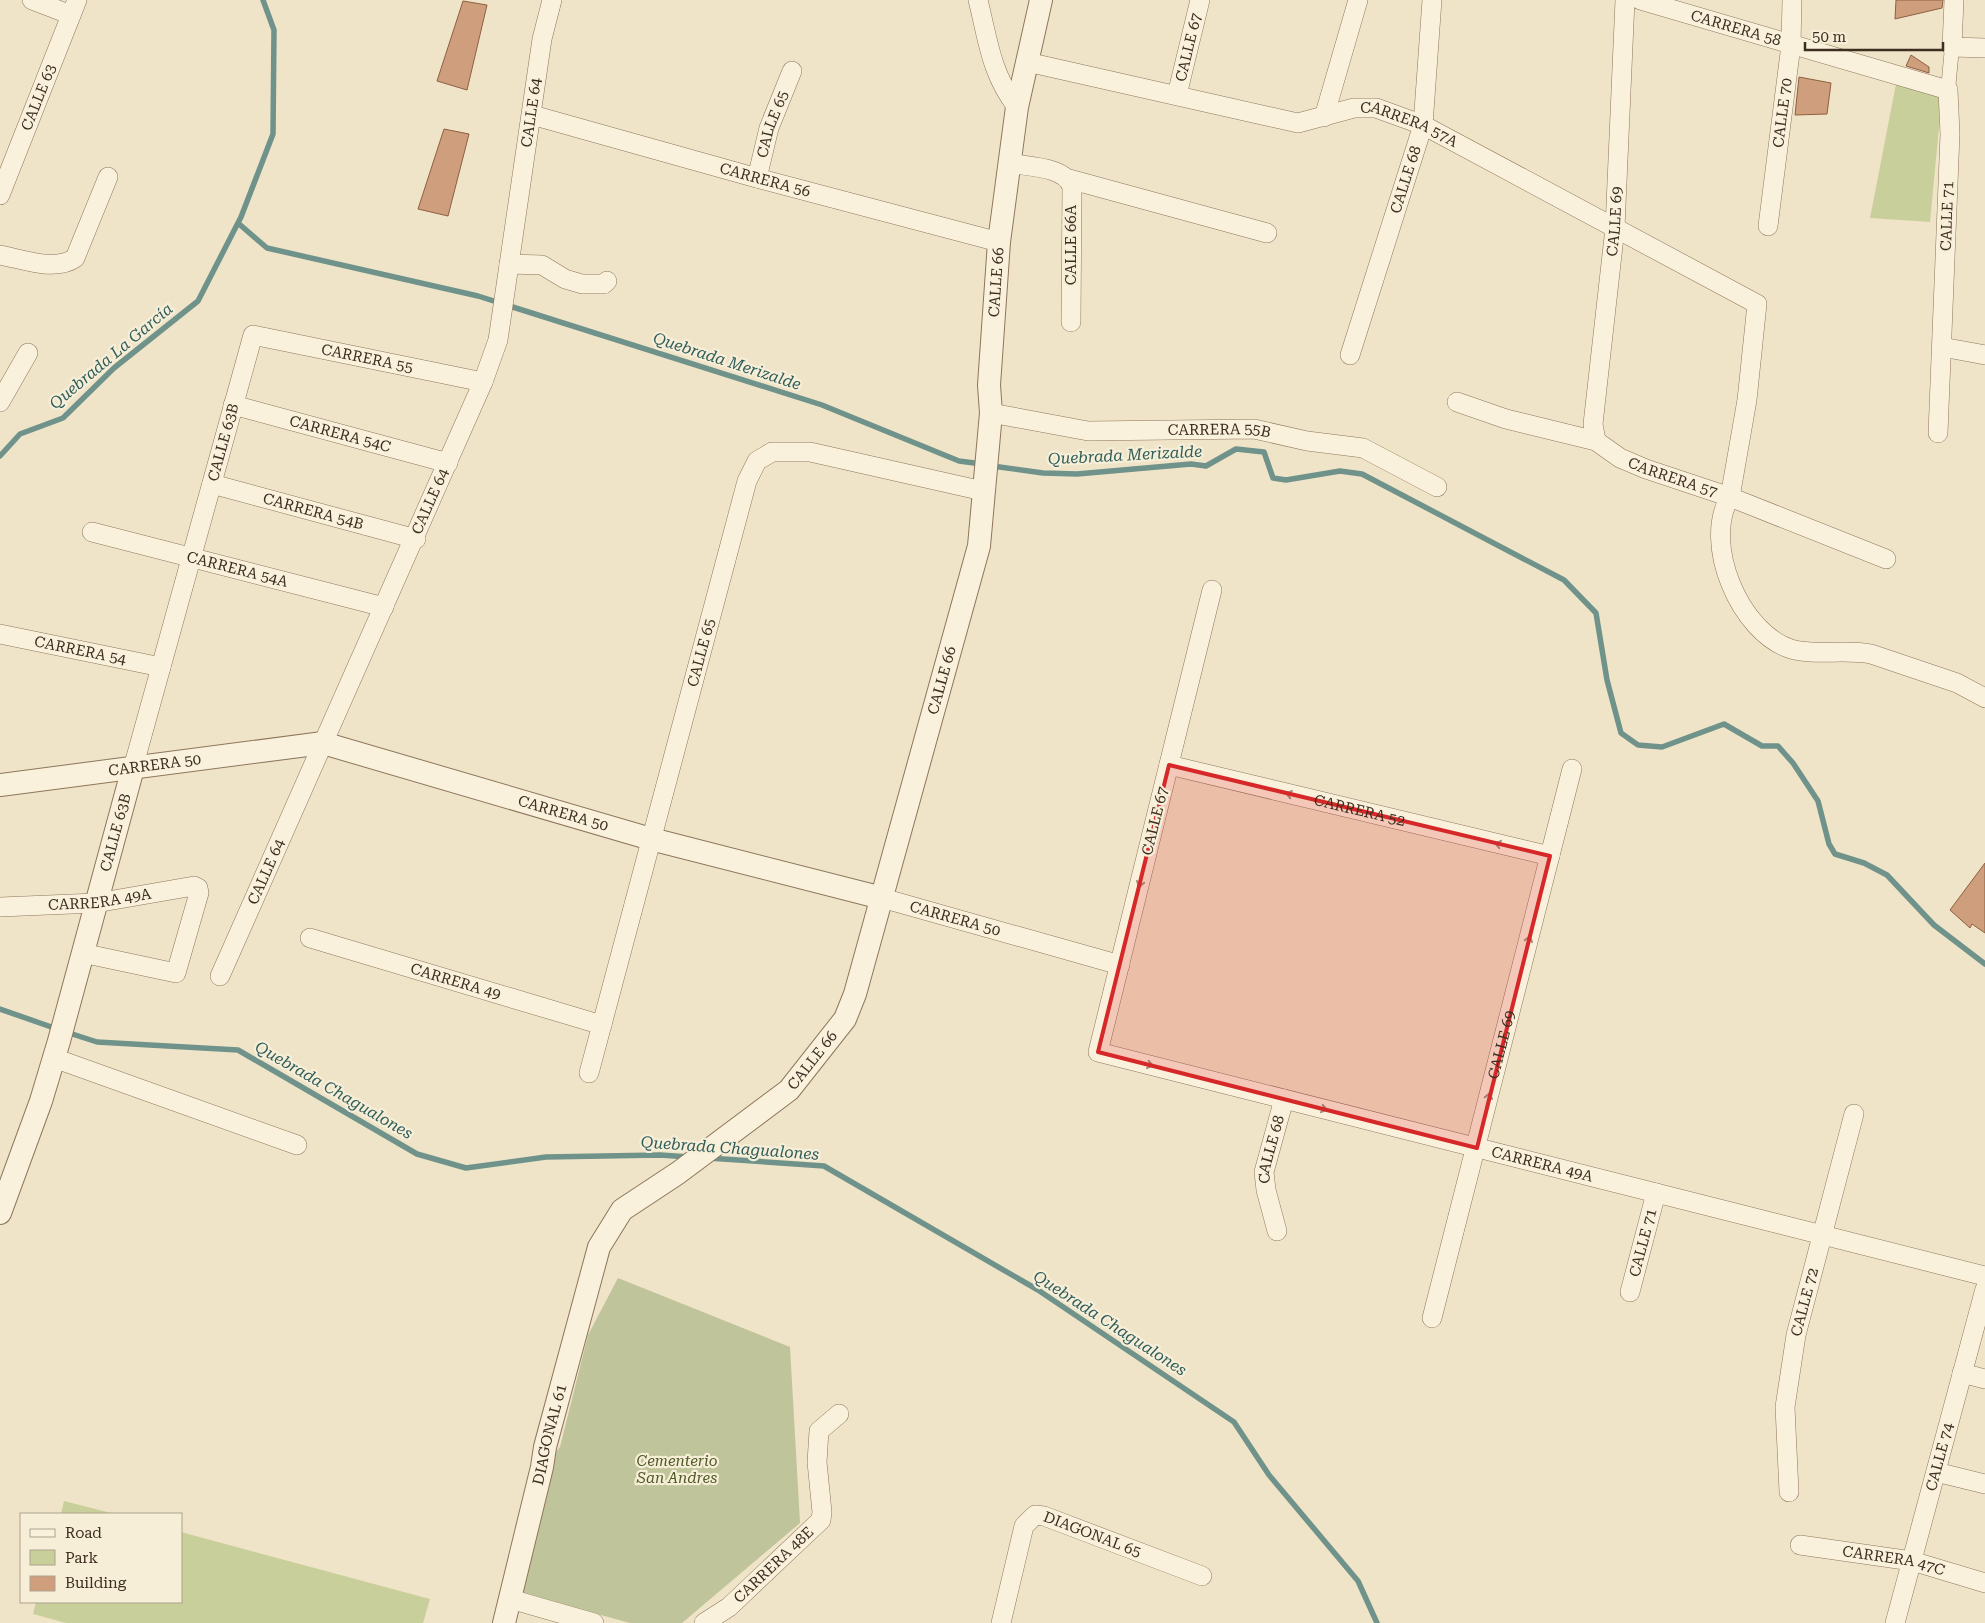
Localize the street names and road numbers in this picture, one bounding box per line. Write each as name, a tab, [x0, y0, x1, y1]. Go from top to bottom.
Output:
street label: CARRERA 58	[1689, 6, 1783, 50]
street label: CALLE 67	[1172, 11, 1206, 84]
street label: CALLE 63	[17, 61, 60, 133]
street label: CALLE 64	[517, 76, 545, 149]
street label: CALLE 70	[1769, 77, 1796, 149]
street label: CALLE 65	[753, 88, 792, 160]
street label: CARRERA 57A	[1360, 98, 1461, 151]
street label: CALLE 68	[1386, 143, 1425, 216]
street label: CARRERA 56	[718, 159, 813, 201]
street label: CALLE 71	[1937, 181, 1957, 251]
street label: CALLE 69	[1603, 186, 1626, 257]
street label: CALLE 66A	[1062, 204, 1080, 285]
street label: CALLE 66	[985, 247, 1008, 318]
street label: CARRERA 55	[320, 340, 415, 377]
street label: CALLE 63B	[204, 401, 243, 483]
street label: CARRERA 54C	[288, 412, 393, 456]
street label: CARRERA 55B	[1167, 420, 1273, 442]
street label: CARRERA 57	[1625, 453, 1720, 501]
street label: CALLE 64	[408, 465, 453, 537]
street label: CARRERA 54B	[261, 489, 366, 533]
street label: CARRERA 54A	[185, 548, 290, 591]
street label: CALLE 65	[683, 617, 719, 689]
street label: CARRERA 54	[33, 632, 128, 669]
street label: CALLE 66	[924, 644, 960, 717]
street label: CARRERA 50	[107, 750, 202, 780]
street label: CALLE 67	[1138, 785, 1172, 857]
street label: CALLE 63B	[96, 791, 135, 873]
street label: CARRERA 52	[1312, 791, 1407, 830]
street label: CARRERA 50	[516, 792, 611, 835]
street label: CALLE 64	[244, 836, 289, 907]
street label: CARRERA 49A	[48, 884, 153, 914]
street label: CARRERA 50	[908, 897, 1003, 940]
street label: CARRERA 49	[408, 959, 503, 1003]
street label: CALLE 69	[1484, 1009, 1519, 1081]
street label: CALLE 66	[784, 1027, 841, 1093]
street label: CALLE 68	[1255, 1113, 1288, 1185]
street label: CARRERA 49A	[1490, 1143, 1595, 1186]
street label: CALLE 71	[1625, 1206, 1661, 1279]
street label: CALLE 72	[1787, 1266, 1822, 1338]
street label: DIAGONAL 61	[529, 1382, 571, 1487]
street label: CALLE 74	[1922, 1420, 1958, 1493]
street label: DIAGONAL 65	[1041, 1508, 1144, 1561]
street label: CARRERA 48E	[730, 1523, 817, 1607]
street label: CARRERA 47C	[1841, 1542, 1947, 1579]

